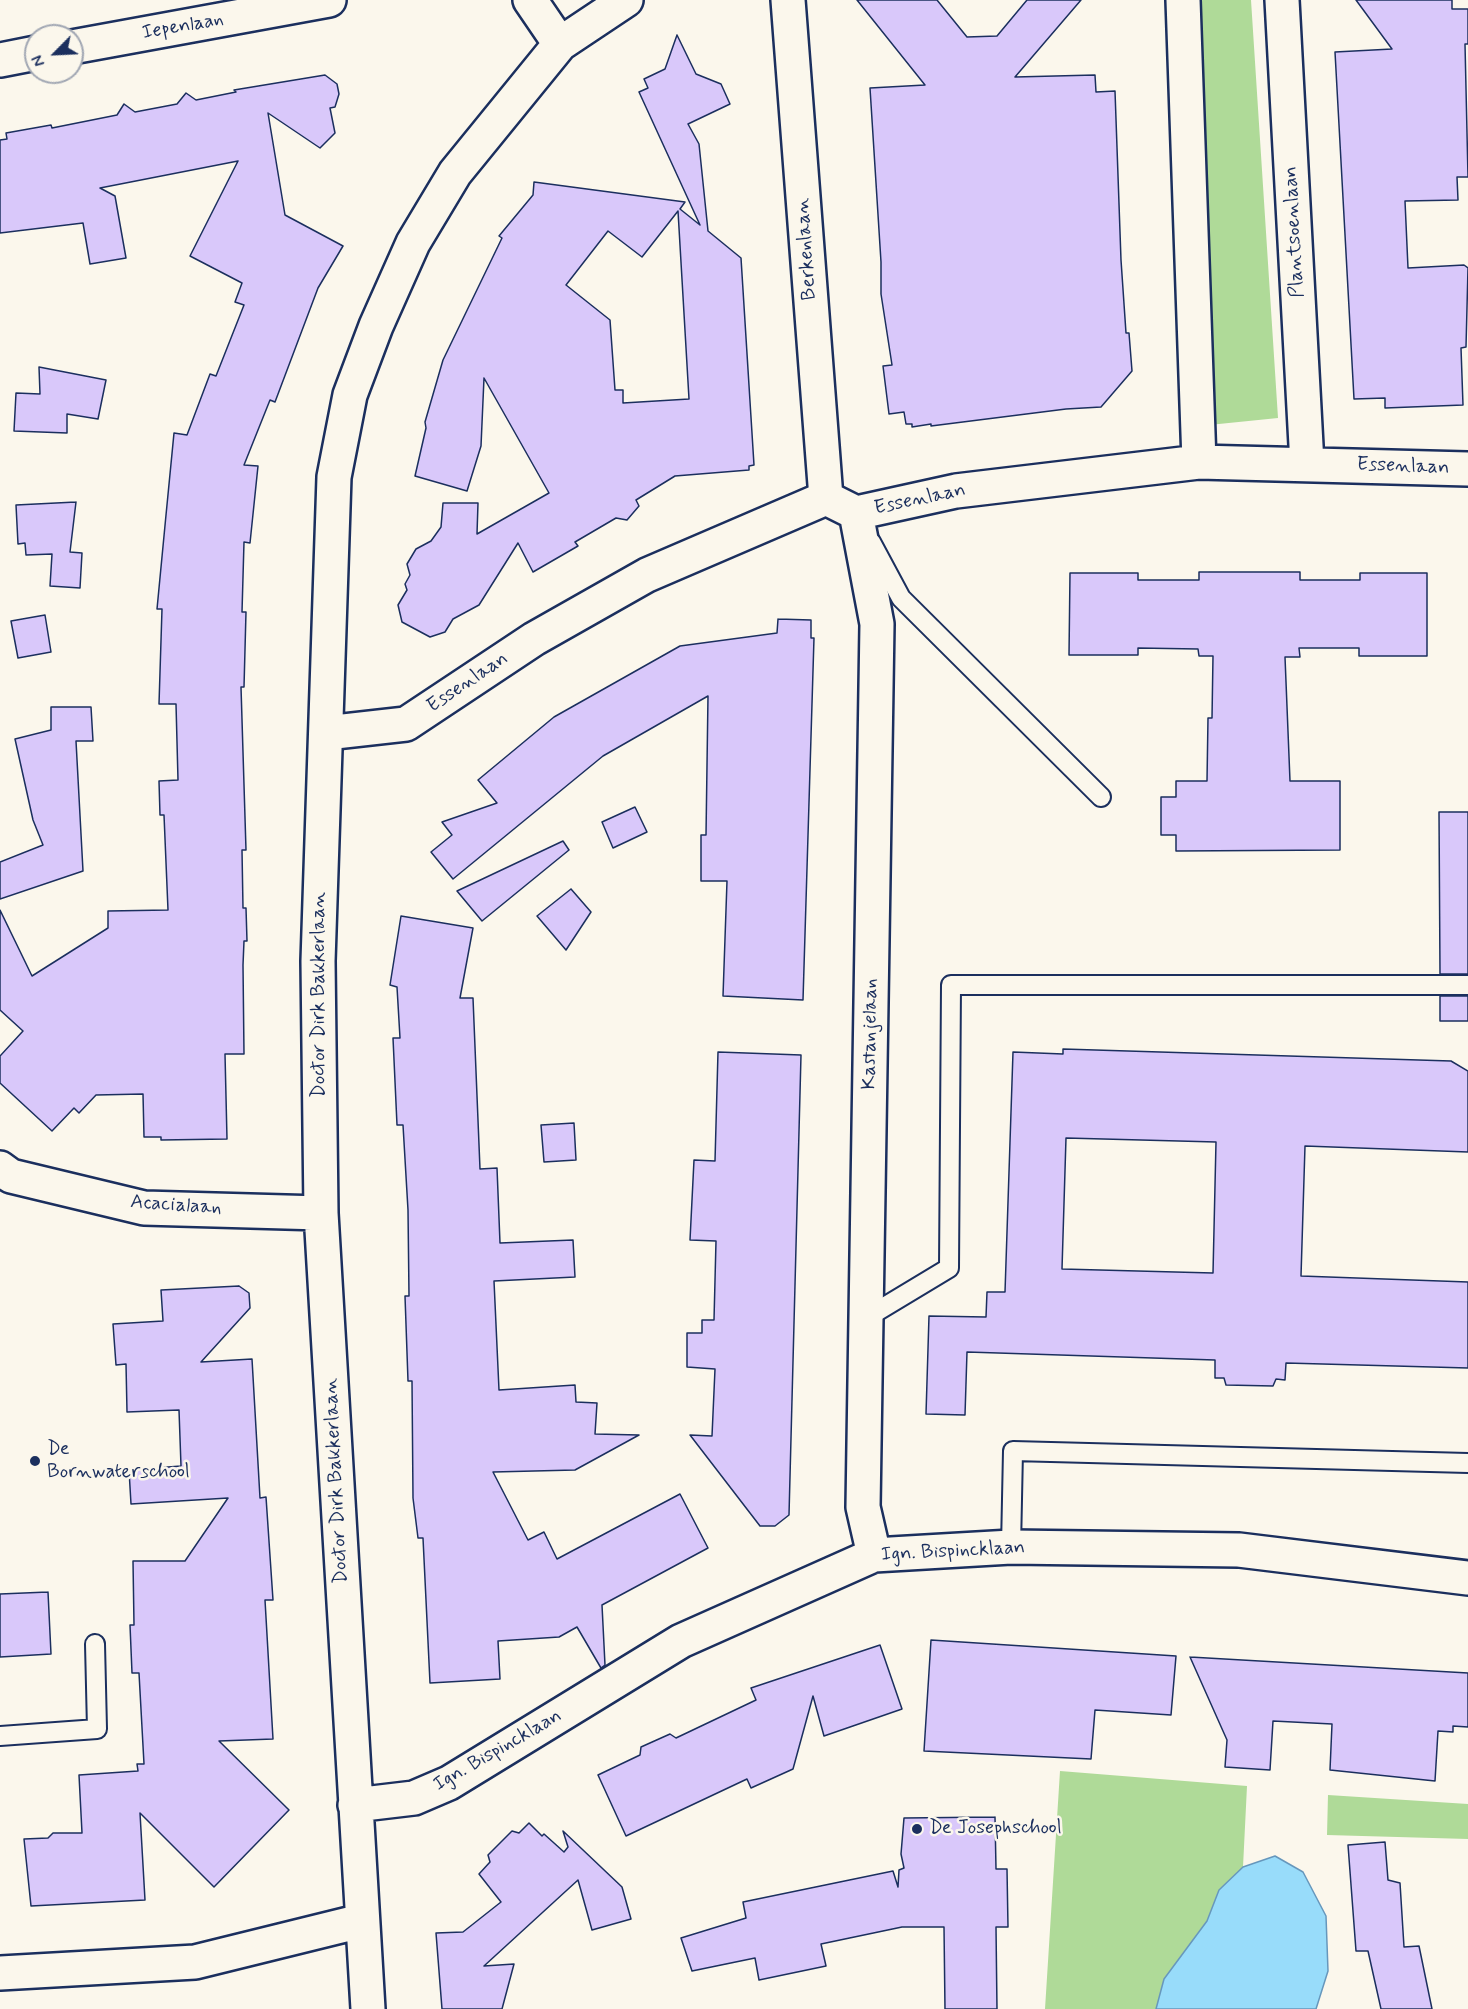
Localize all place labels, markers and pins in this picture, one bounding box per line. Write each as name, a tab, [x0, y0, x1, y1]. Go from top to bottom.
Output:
place label: De Bornwaterschool	[47, 1438, 190, 1485]
marker: De Bornwaterschool	[28, 1454, 42, 1468]
place label: De Josephschool	[929, 1817, 1062, 1841]
marker: De Josephschool	[910, 1822, 924, 1836]

